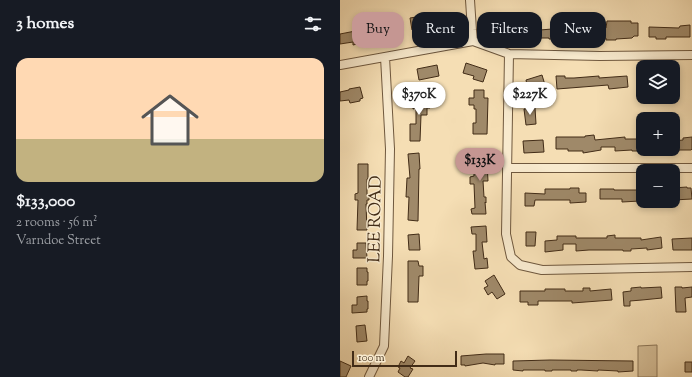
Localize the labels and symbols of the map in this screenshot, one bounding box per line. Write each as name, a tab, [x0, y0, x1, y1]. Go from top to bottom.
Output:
pin: $370K	[391, 82, 447, 116]
pin: $227K	[502, 82, 558, 116]
pin: $133K	[452, 148, 508, 182]
street label: LEE ROAD	[363, 175, 389, 263]
scale bar	[352, 349, 457, 368]

